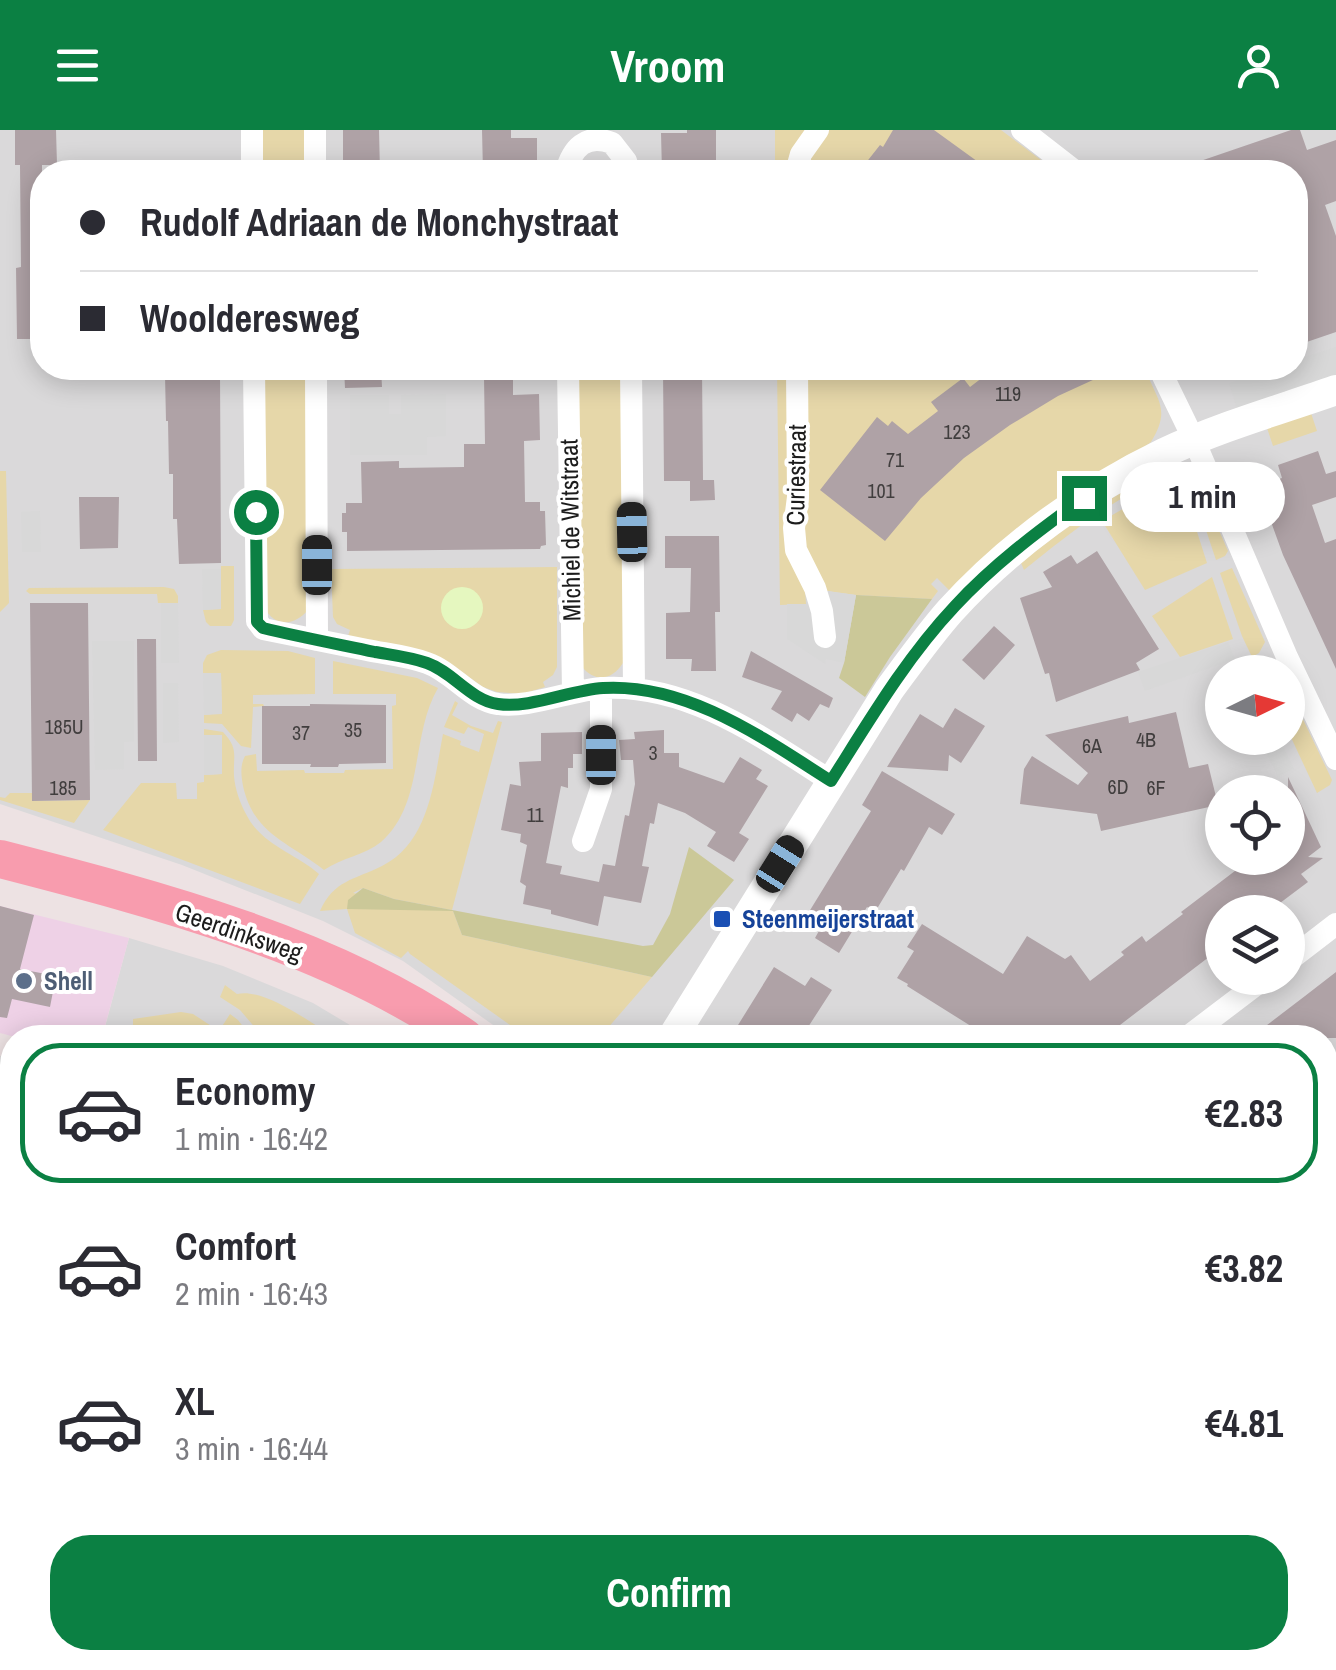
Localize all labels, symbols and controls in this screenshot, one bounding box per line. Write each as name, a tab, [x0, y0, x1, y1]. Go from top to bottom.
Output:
text: Vroom	[611, 35, 725, 96]
icon: menu	[50, 38, 105, 93]
icon: person	[1231, 38, 1286, 93]
text: Rudolf Adriaan de Monchystraat	[140, 197, 618, 248]
text: Woolderesweg	[140, 293, 359, 344]
house number: 119	[995, 380, 1021, 407]
house number: 123	[943, 418, 971, 445]
street label: Curiestraat	[778, 424, 814, 526]
street label: Michiel de Witstraat	[551, 438, 589, 621]
house number: 71	[886, 446, 904, 473]
callout: 1 min	[1119, 463, 1284, 533]
text: 1 min	[1168, 475, 1237, 518]
route end	[1062, 476, 1107, 521]
house number: 101	[867, 477, 895, 504]
route start	[234, 490, 279, 535]
car	[616, 502, 648, 562]
car	[302, 535, 332, 595]
north arrow	[1205, 655, 1305, 755]
map controls	[1205, 655, 1305, 995]
house number: 185U	[44, 713, 84, 740]
house number: 35	[344, 716, 362, 743]
house number: 37	[292, 719, 310, 746]
car	[586, 725, 616, 785]
house number: 4B	[1136, 726, 1156, 753]
house number: 6A	[1082, 732, 1102, 759]
house number: 3	[648, 739, 658, 766]
house number: 6D	[1108, 773, 1128, 800]
house number: 185	[49, 774, 77, 801]
house number: 6F	[1146, 774, 1166, 801]
button: locate	[1205, 775, 1305, 875]
house number: 11	[526, 801, 544, 828]
car	[751, 831, 809, 897]
street label: Geerdinksweg	[171, 894, 308, 970]
button: layers	[1205, 895, 1305, 995]
place label: Steenmeijerstraat	[742, 902, 914, 936]
marker: Steenmeijerstraat	[711, 908, 733, 930]
place label: Shell	[44, 964, 93, 998]
marker: Shell	[13, 970, 35, 992]
text: Economy	[175, 1066, 315, 1117]
icon: car	[55, 1068, 145, 1158]
text: €2.83	[1205, 1088, 1283, 1139]
text: 1 min · 16:42	[175, 1117, 328, 1160]
text: Comfort	[175, 1221, 296, 1272]
icon: car	[55, 1223, 145, 1313]
text: €3.82	[1205, 1243, 1283, 1294]
text: 2 min · 16:43	[175, 1272, 328, 1315]
text: XL	[175, 1376, 215, 1427]
icon: car	[55, 1378, 145, 1468]
text: €4.81	[1205, 1398, 1283, 1449]
text: 3 min · 16:44	[175, 1427, 328, 1470]
button: Confirm	[50, 1535, 1288, 1650]

